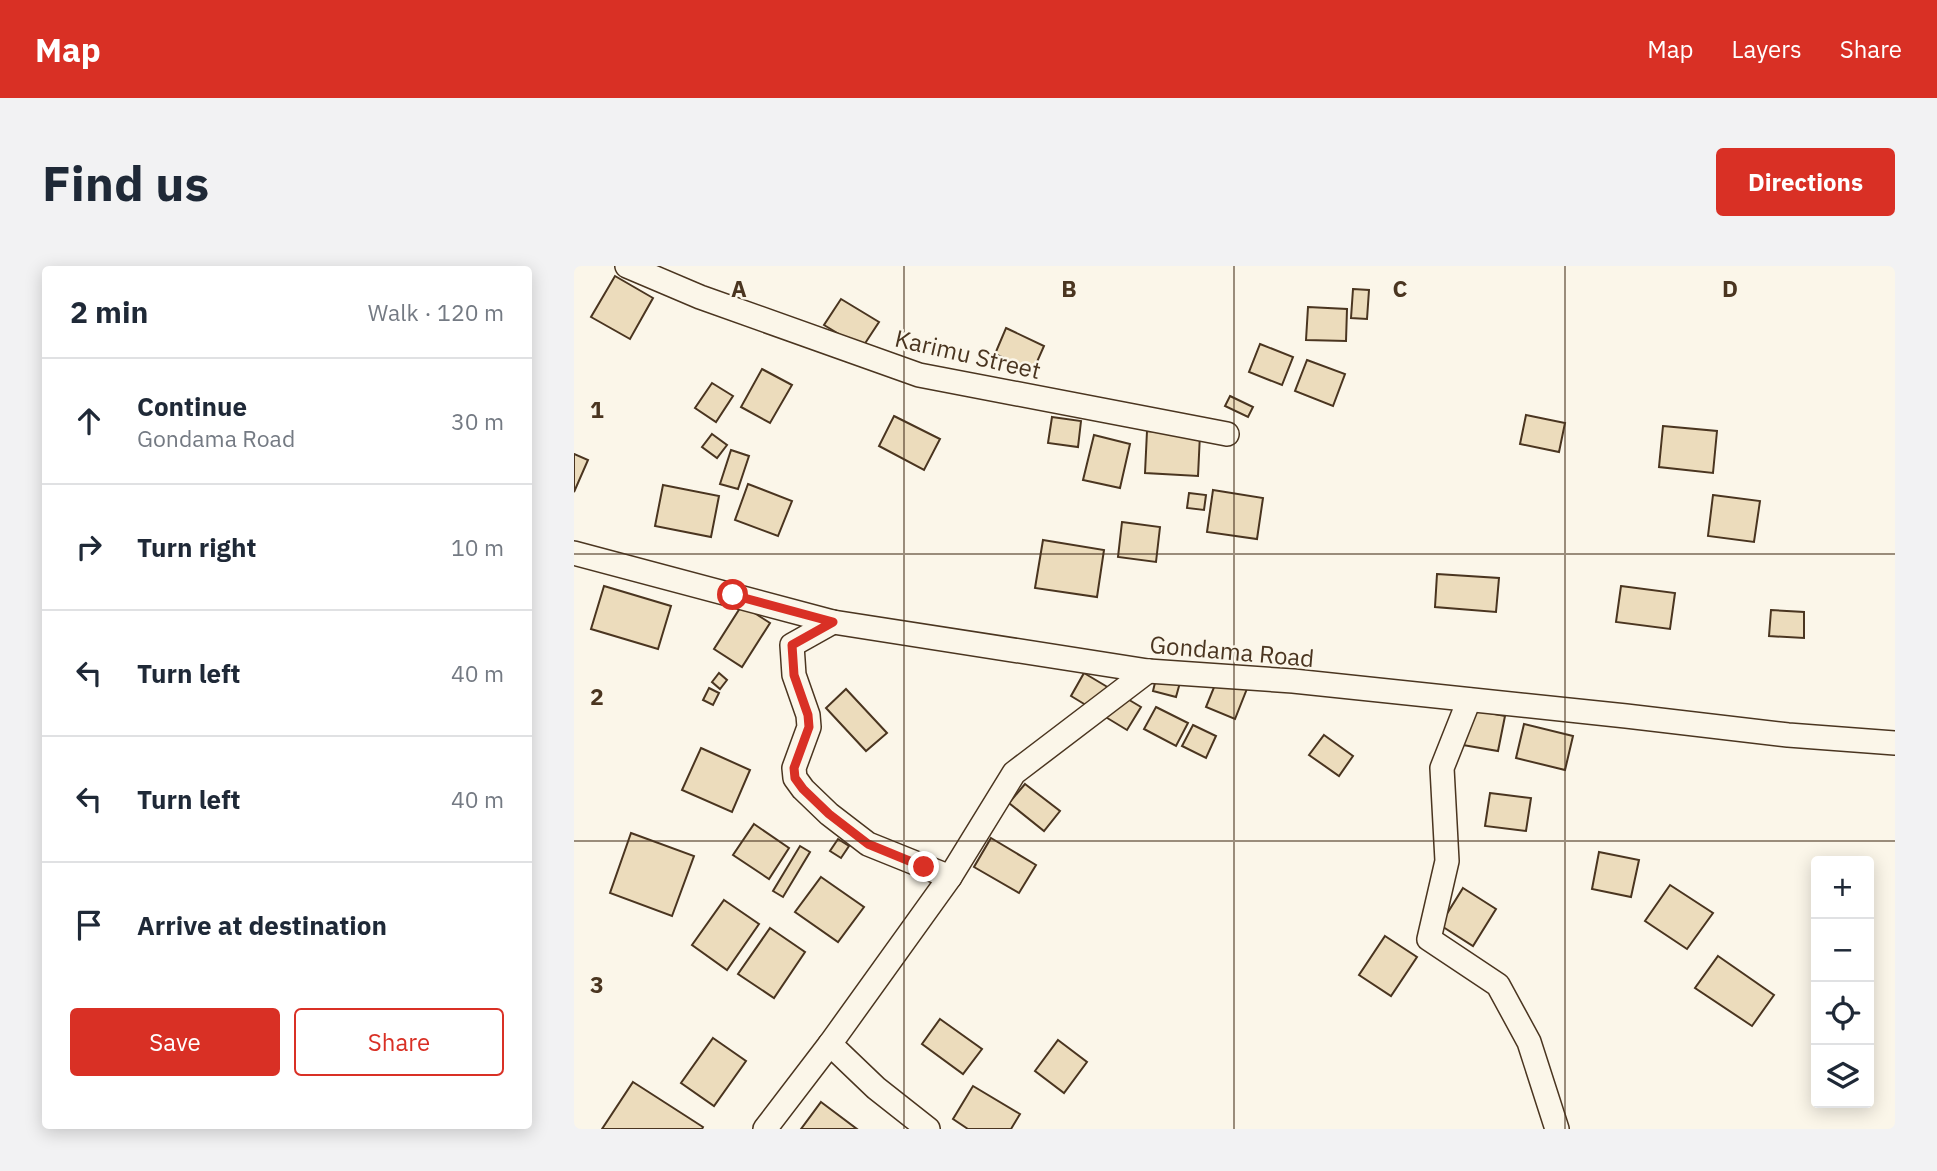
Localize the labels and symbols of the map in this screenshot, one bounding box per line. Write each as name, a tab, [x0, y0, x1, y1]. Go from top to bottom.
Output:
text: A	[731, 273, 747, 303]
text: B	[1061, 273, 1077, 303]
text: C	[1393, 273, 1408, 303]
text: D	[1722, 273, 1738, 303]
street label: Karimu Street	[892, 322, 1044, 386]
text: 1	[590, 394, 604, 424]
route start	[717, 579, 748, 610]
street label: Gondama Road	[1148, 628, 1316, 674]
text: 2	[590, 681, 604, 711]
route end	[908, 851, 939, 882]
text: 3	[590, 969, 604, 999]

